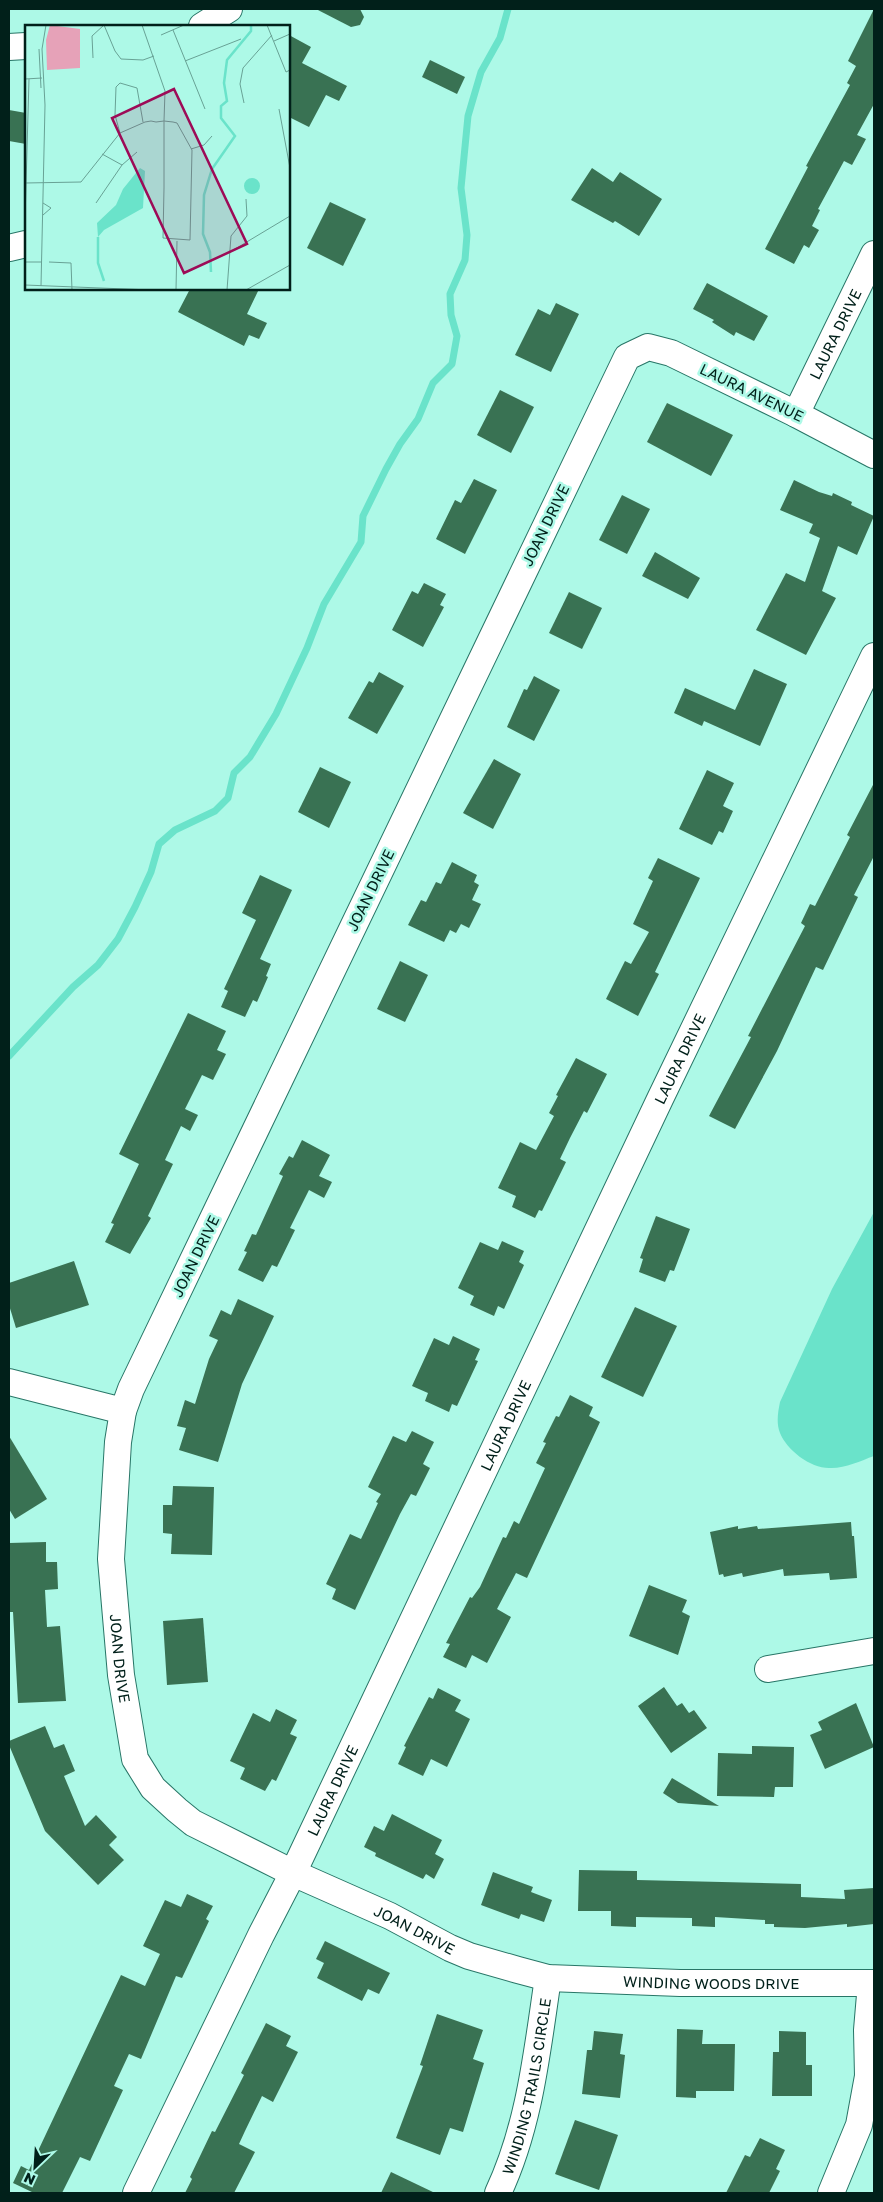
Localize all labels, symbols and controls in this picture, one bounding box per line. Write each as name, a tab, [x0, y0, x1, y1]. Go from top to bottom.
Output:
inset map	[25, 25, 290, 290]
street label: LAURA DRIVE	[805, 286, 865, 382]
street label: LAURA AVENUE	[697, 359, 807, 425]
street label: JOAN DRIVE	[517, 481, 573, 569]
street label: JOAN DRIVE	[342, 846, 398, 934]
street label: LAURA DRIVE	[650, 1010, 709, 1107]
street label: JOAN DRIVE	[167, 1212, 223, 1300]
street label: LAURA DRIVE	[476, 1377, 534, 1473]
street label: JOAN DRIVE	[107, 1613, 134, 1704]
street label: LAURA DRIVE	[303, 1742, 361, 1839]
street label: JOAN DRIVE	[371, 1901, 458, 1958]
street label: WINDING WOODS DRIVE	[623, 1972, 799, 1992]
street label: WINDING TRAILS CIRCLE	[498, 1997, 554, 2177]
north arrow	[10, 2142, 60, 2192]
text: N	[21, 2169, 38, 2189]

